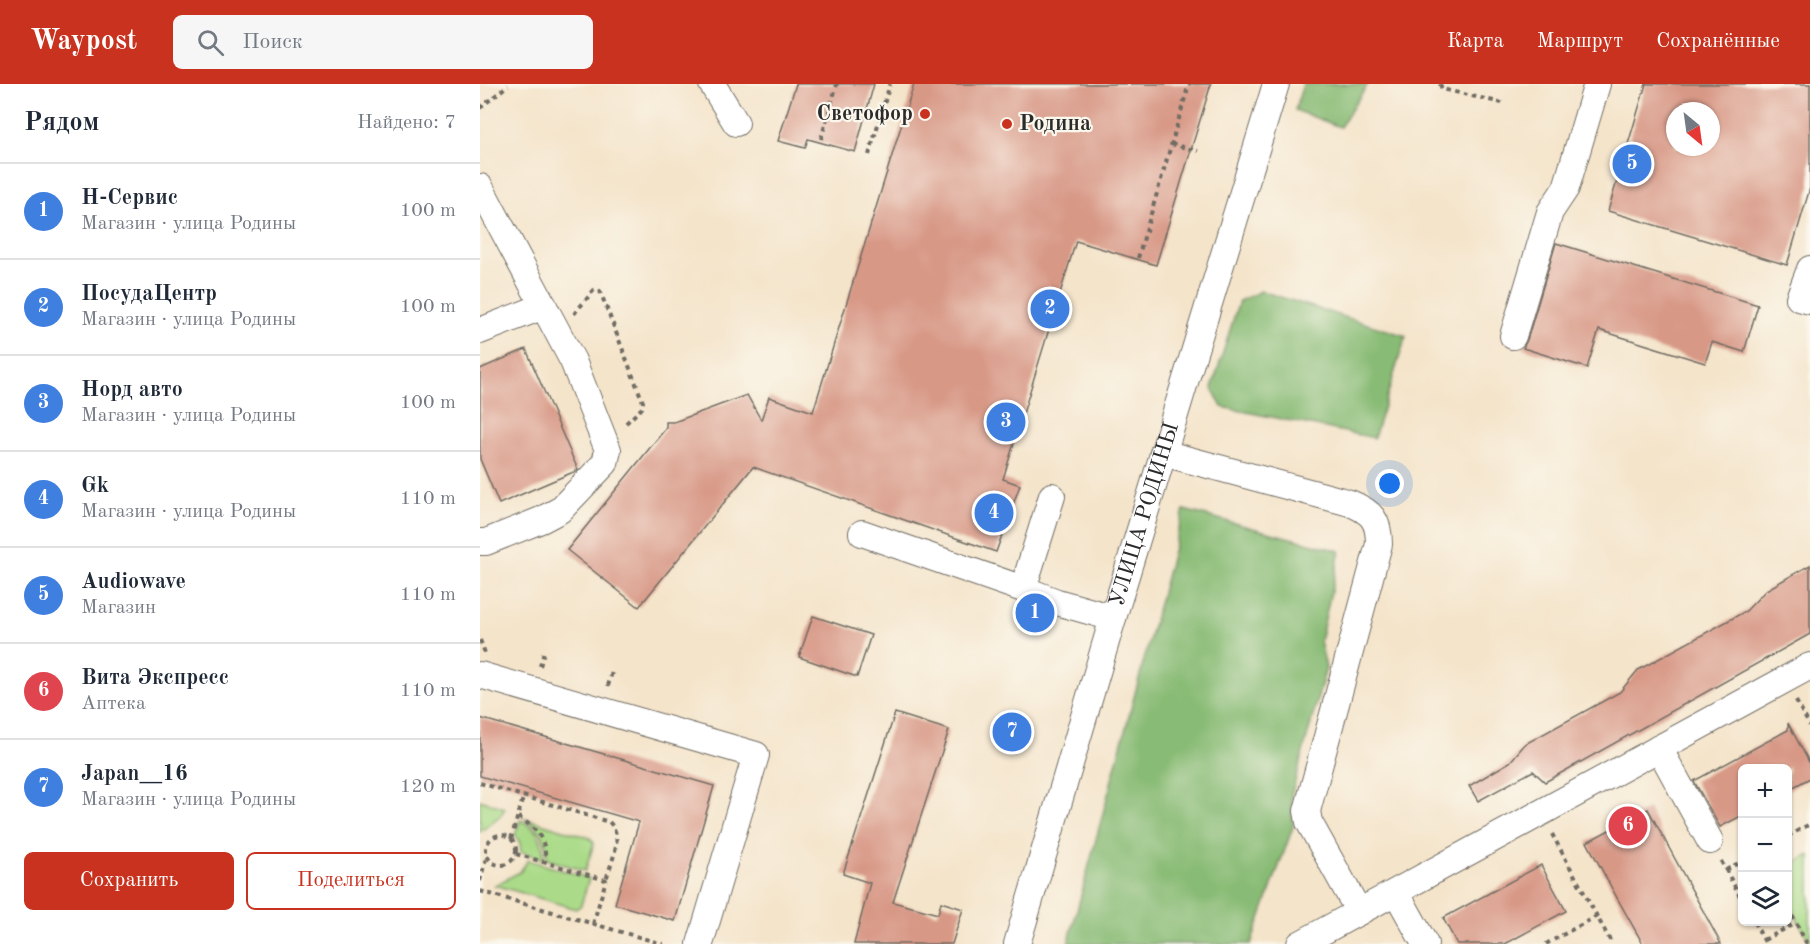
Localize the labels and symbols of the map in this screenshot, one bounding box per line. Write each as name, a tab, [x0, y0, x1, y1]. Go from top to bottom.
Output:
north arrow	[1666, 102, 1720, 156]
place label: Светофор	[817, 103, 913, 126]
marker: Светофор	[918, 107, 932, 121]
place label: Родина	[1019, 113, 1091, 135]
marker: Родина	[1000, 117, 1014, 131]
pin: 5	[1612, 142, 1652, 187]
pin: 2	[1030, 286, 1070, 332]
pin: 3	[986, 400, 1026, 444]
street label: УЛИЦА РОДИНЫ	[1106, 420, 1183, 609]
your location	[1375, 469, 1404, 498]
pin: 4	[974, 490, 1014, 536]
pin: 1	[1016, 590, 1054, 636]
pin: 7	[992, 710, 1032, 754]
pin: 6	[1608, 804, 1648, 848]

